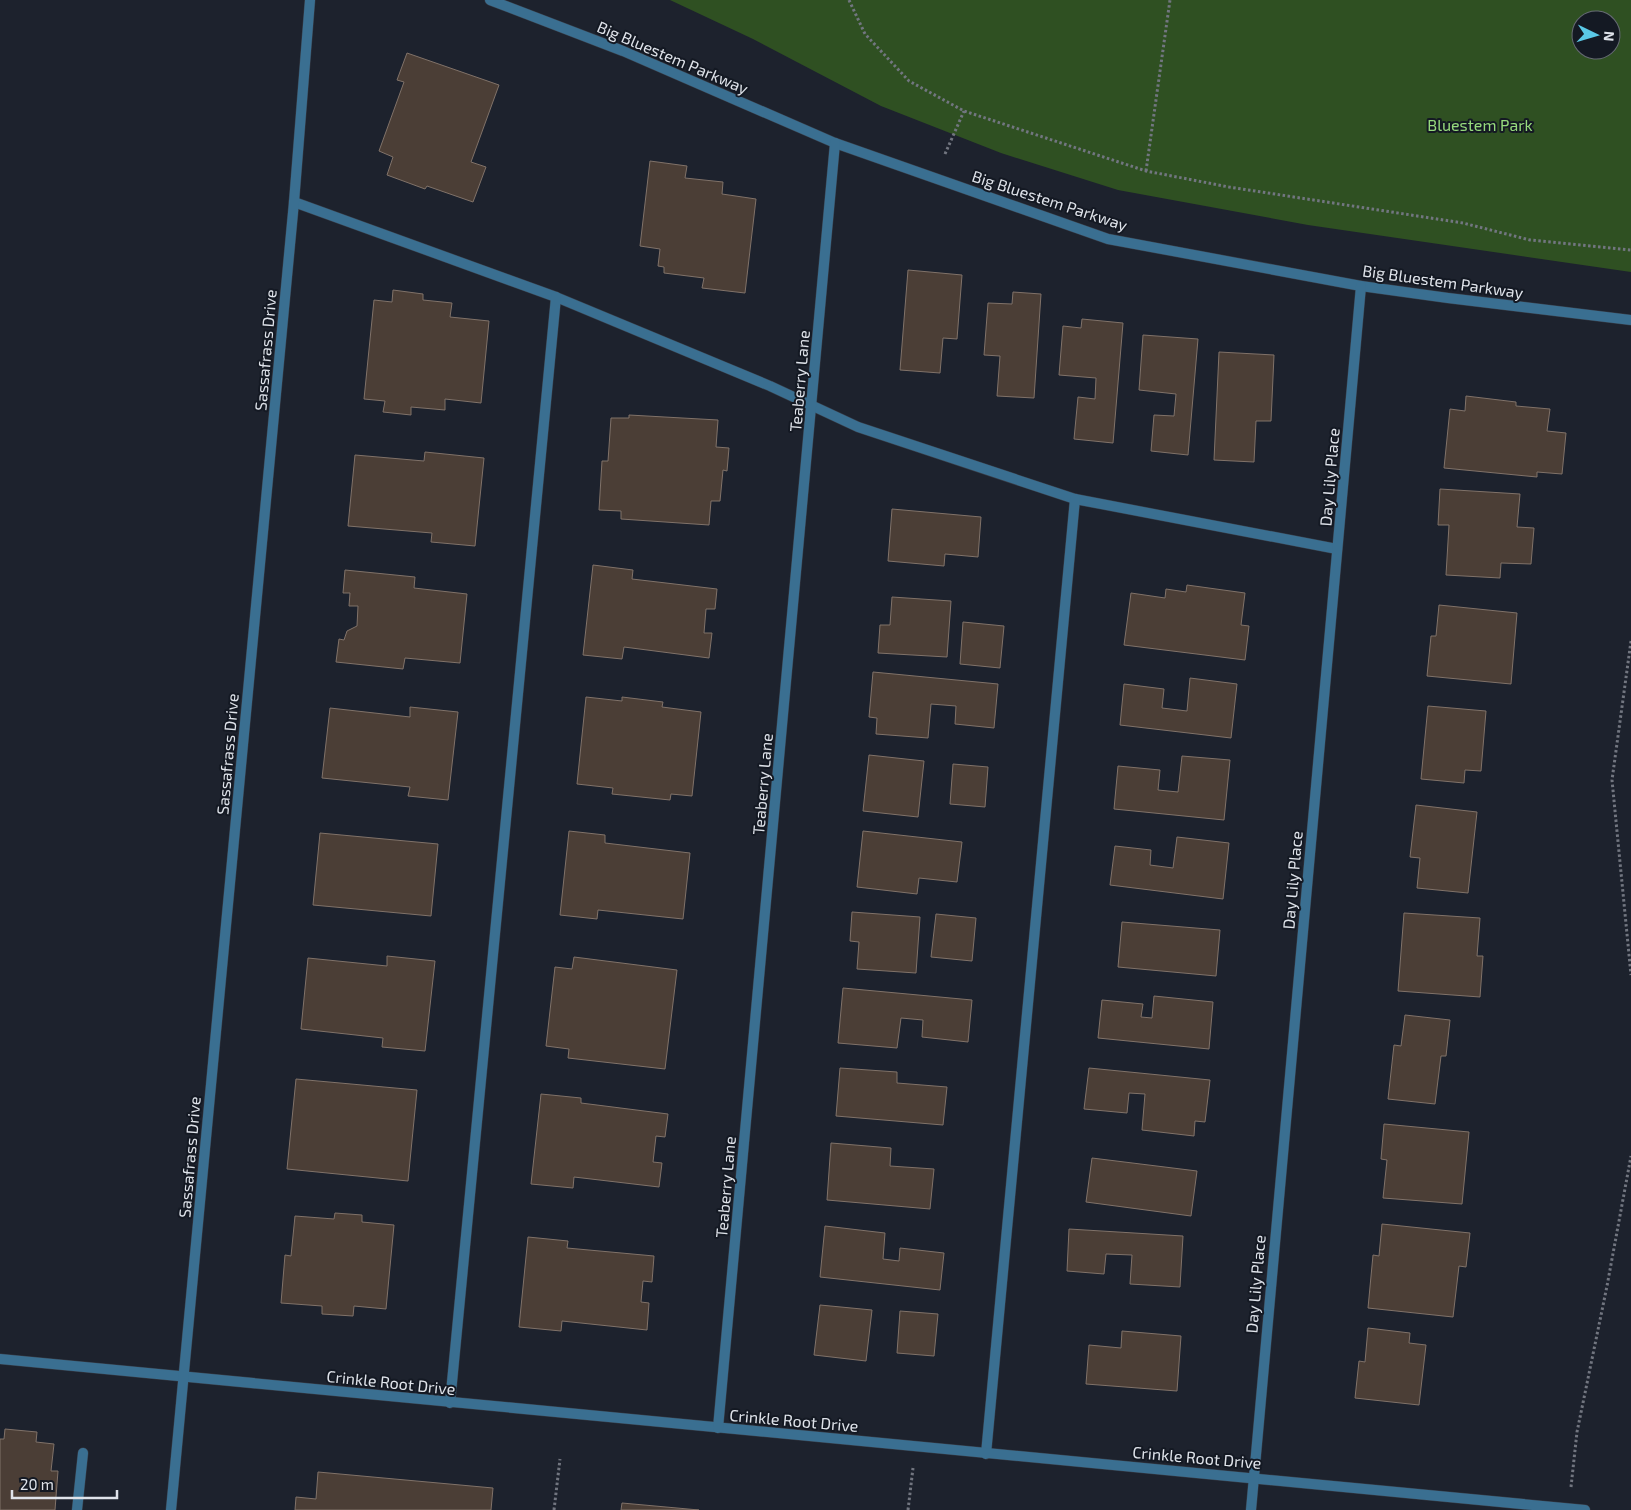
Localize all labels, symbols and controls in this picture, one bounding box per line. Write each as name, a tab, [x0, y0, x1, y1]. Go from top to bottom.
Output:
north arrow	[1571, 10, 1621, 60]
street label: Big Bluestem Parkway	[595, 17, 752, 98]
text: N	[1601, 30, 1618, 42]
park label: Bluestem Park	[1427, 115, 1533, 134]
street label: Big Bluestem Parkway	[970, 166, 1131, 234]
street label: Big Bluestem Parkway	[1361, 260, 1525, 302]
street label: Sassafrass Drive	[250, 288, 280, 412]
street label: Teaberry Lane	[785, 329, 813, 433]
street label: Day Lily Place	[1315, 427, 1343, 527]
street label: Sassafrass Drive	[212, 692, 242, 816]
street label: Teaberry Lane	[748, 732, 776, 836]
street label: Day Lily Place	[1278, 830, 1306, 930]
street label: Sassafrass Drive	[174, 1095, 204, 1219]
street label: Teaberry Lane	[711, 1135, 739, 1239]
street label: Day Lily Place	[1241, 1234, 1269, 1334]
street label: Crinkle Root Drive	[326, 1366, 456, 1398]
street label: Crinkle Root Drive	[729, 1405, 859, 1435]
street label: Crinkle Root Drive	[1132, 1442, 1262, 1472]
scale bar	[12, 1468, 118, 1500]
text: 20 m	[20, 1475, 54, 1493]

